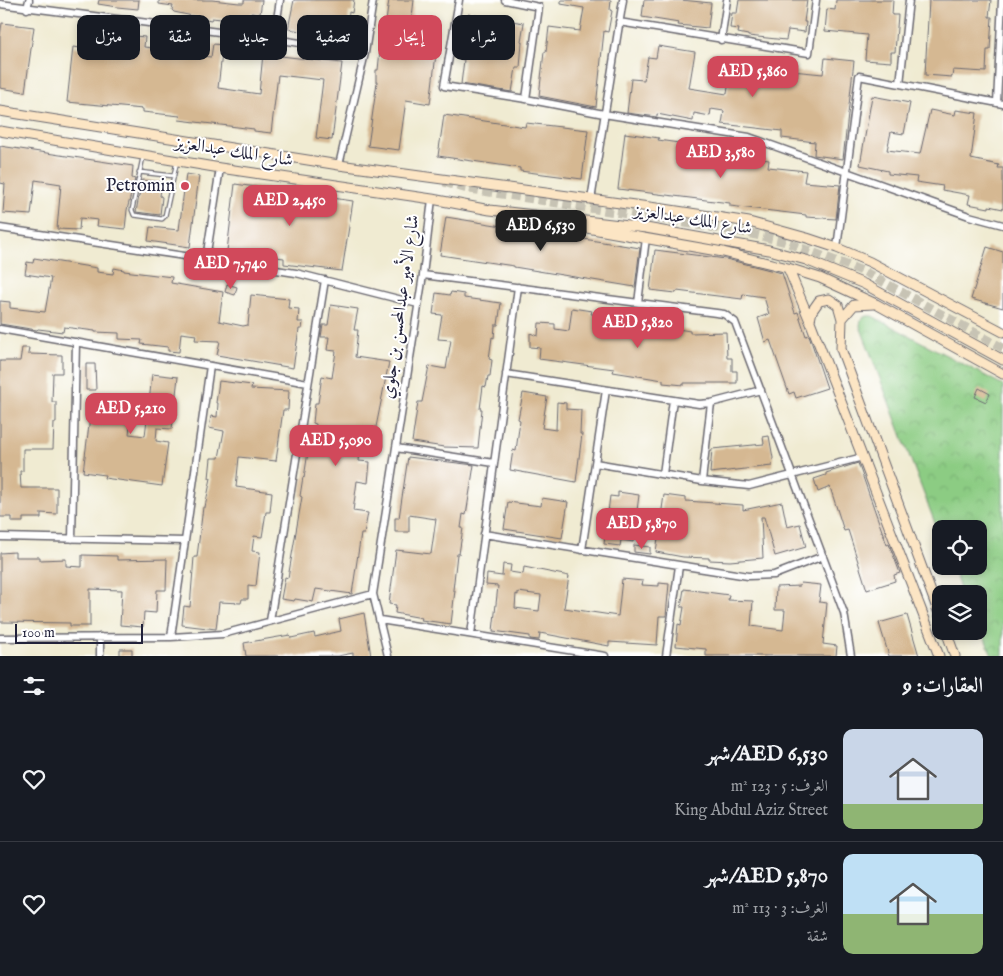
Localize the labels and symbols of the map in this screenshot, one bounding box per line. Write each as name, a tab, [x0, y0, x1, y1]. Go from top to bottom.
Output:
pin: AED 5,860	[696, 56, 810, 98]
street label: شارع الملك عبدالعزيز	[171, 131, 295, 175]
pin: AED 3,580	[664, 136, 778, 179]
place label: Petromin	[106, 175, 175, 198]
marker: Petromin	[179, 180, 191, 192]
pin: AED 2,450	[233, 184, 347, 227]
street label: شارع الملك عبدالعزيز	[630, 199, 754, 243]
pin: AED 6,530	[484, 210, 598, 252]
street label: شارع الأمير عبدالمحسن بن جلوي	[374, 213, 427, 401]
pin: AED 7,740	[174, 248, 288, 290]
pin: AED 5,820	[581, 306, 695, 349]
pin: AED 5,210	[74, 392, 188, 435]
pin: AED 5,090	[279, 424, 393, 467]
pin: AED 5,870	[585, 508, 699, 550]
scale bar	[15, 621, 142, 644]

